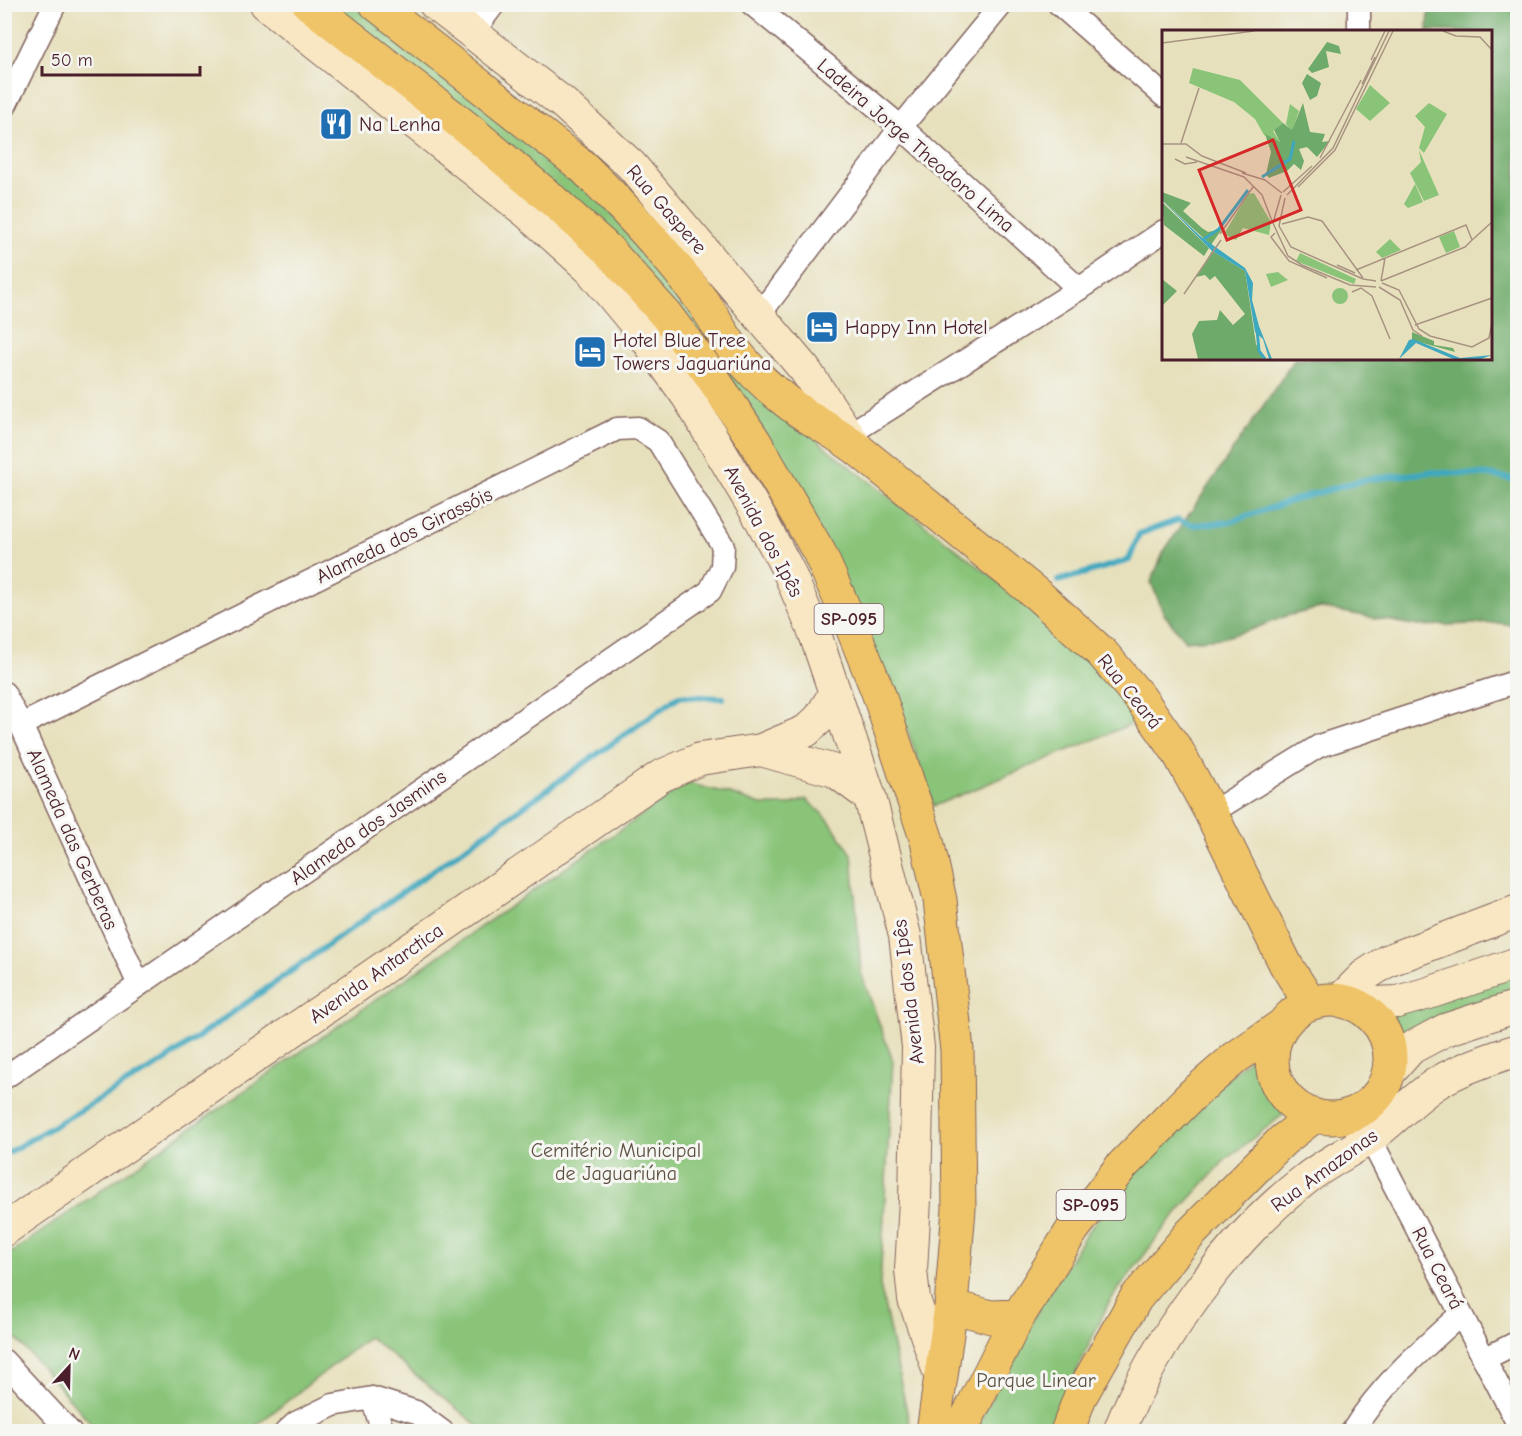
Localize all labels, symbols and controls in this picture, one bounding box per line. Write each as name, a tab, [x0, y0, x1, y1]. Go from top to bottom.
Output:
inset map	[1162, 30, 1492, 360]
scale bar	[42, 39, 200, 77]
text: 50 m	[51, 50, 93, 71]
street label: Ladeira Jorge Theodoro Lima	[813, 54, 1019, 237]
restaurant icon: Na Lenha	[318, 106, 354, 142]
place label: Na Lenha	[359, 113, 441, 136]
street label: Rua Gaspere	[622, 160, 711, 259]
hotel icon: Happy Inn Hotel	[804, 309, 840, 345]
place label: Happy Inn Hotel	[845, 316, 988, 339]
place label: Hotel Blue Tree Towers Jaguariúna	[613, 329, 771, 375]
hotel icon: Hotel Blue Tree Towers Jaguariúna	[572, 334, 608, 370]
street label: Avenida dos Ipês	[719, 462, 808, 601]
street label: Alameda dos Girassóis	[312, 483, 496, 588]
road number: SP-095	[814, 604, 884, 634]
street label: Rua Ceará	[1093, 649, 1167, 733]
street label: Alameda das Gerberas	[22, 745, 123, 933]
street label: Alameda dos Jasmins	[286, 765, 451, 890]
street label: Avenida dos Ipês	[888, 918, 929, 1066]
street label: Avenida Antarctica	[305, 919, 448, 1028]
street label: Rua Amazonas	[1267, 1124, 1382, 1217]
park label: Cemitério Municipal de Jaguariúna	[531, 1139, 701, 1185]
road number: SP-095	[1056, 1190, 1126, 1220]
street label: Rua Ceará	[1407, 1223, 1468, 1313]
north arrow	[39, 1337, 99, 1397]
text: N	[66, 1344, 82, 1364]
park label: Parque Linear	[976, 1369, 1096, 1392]

